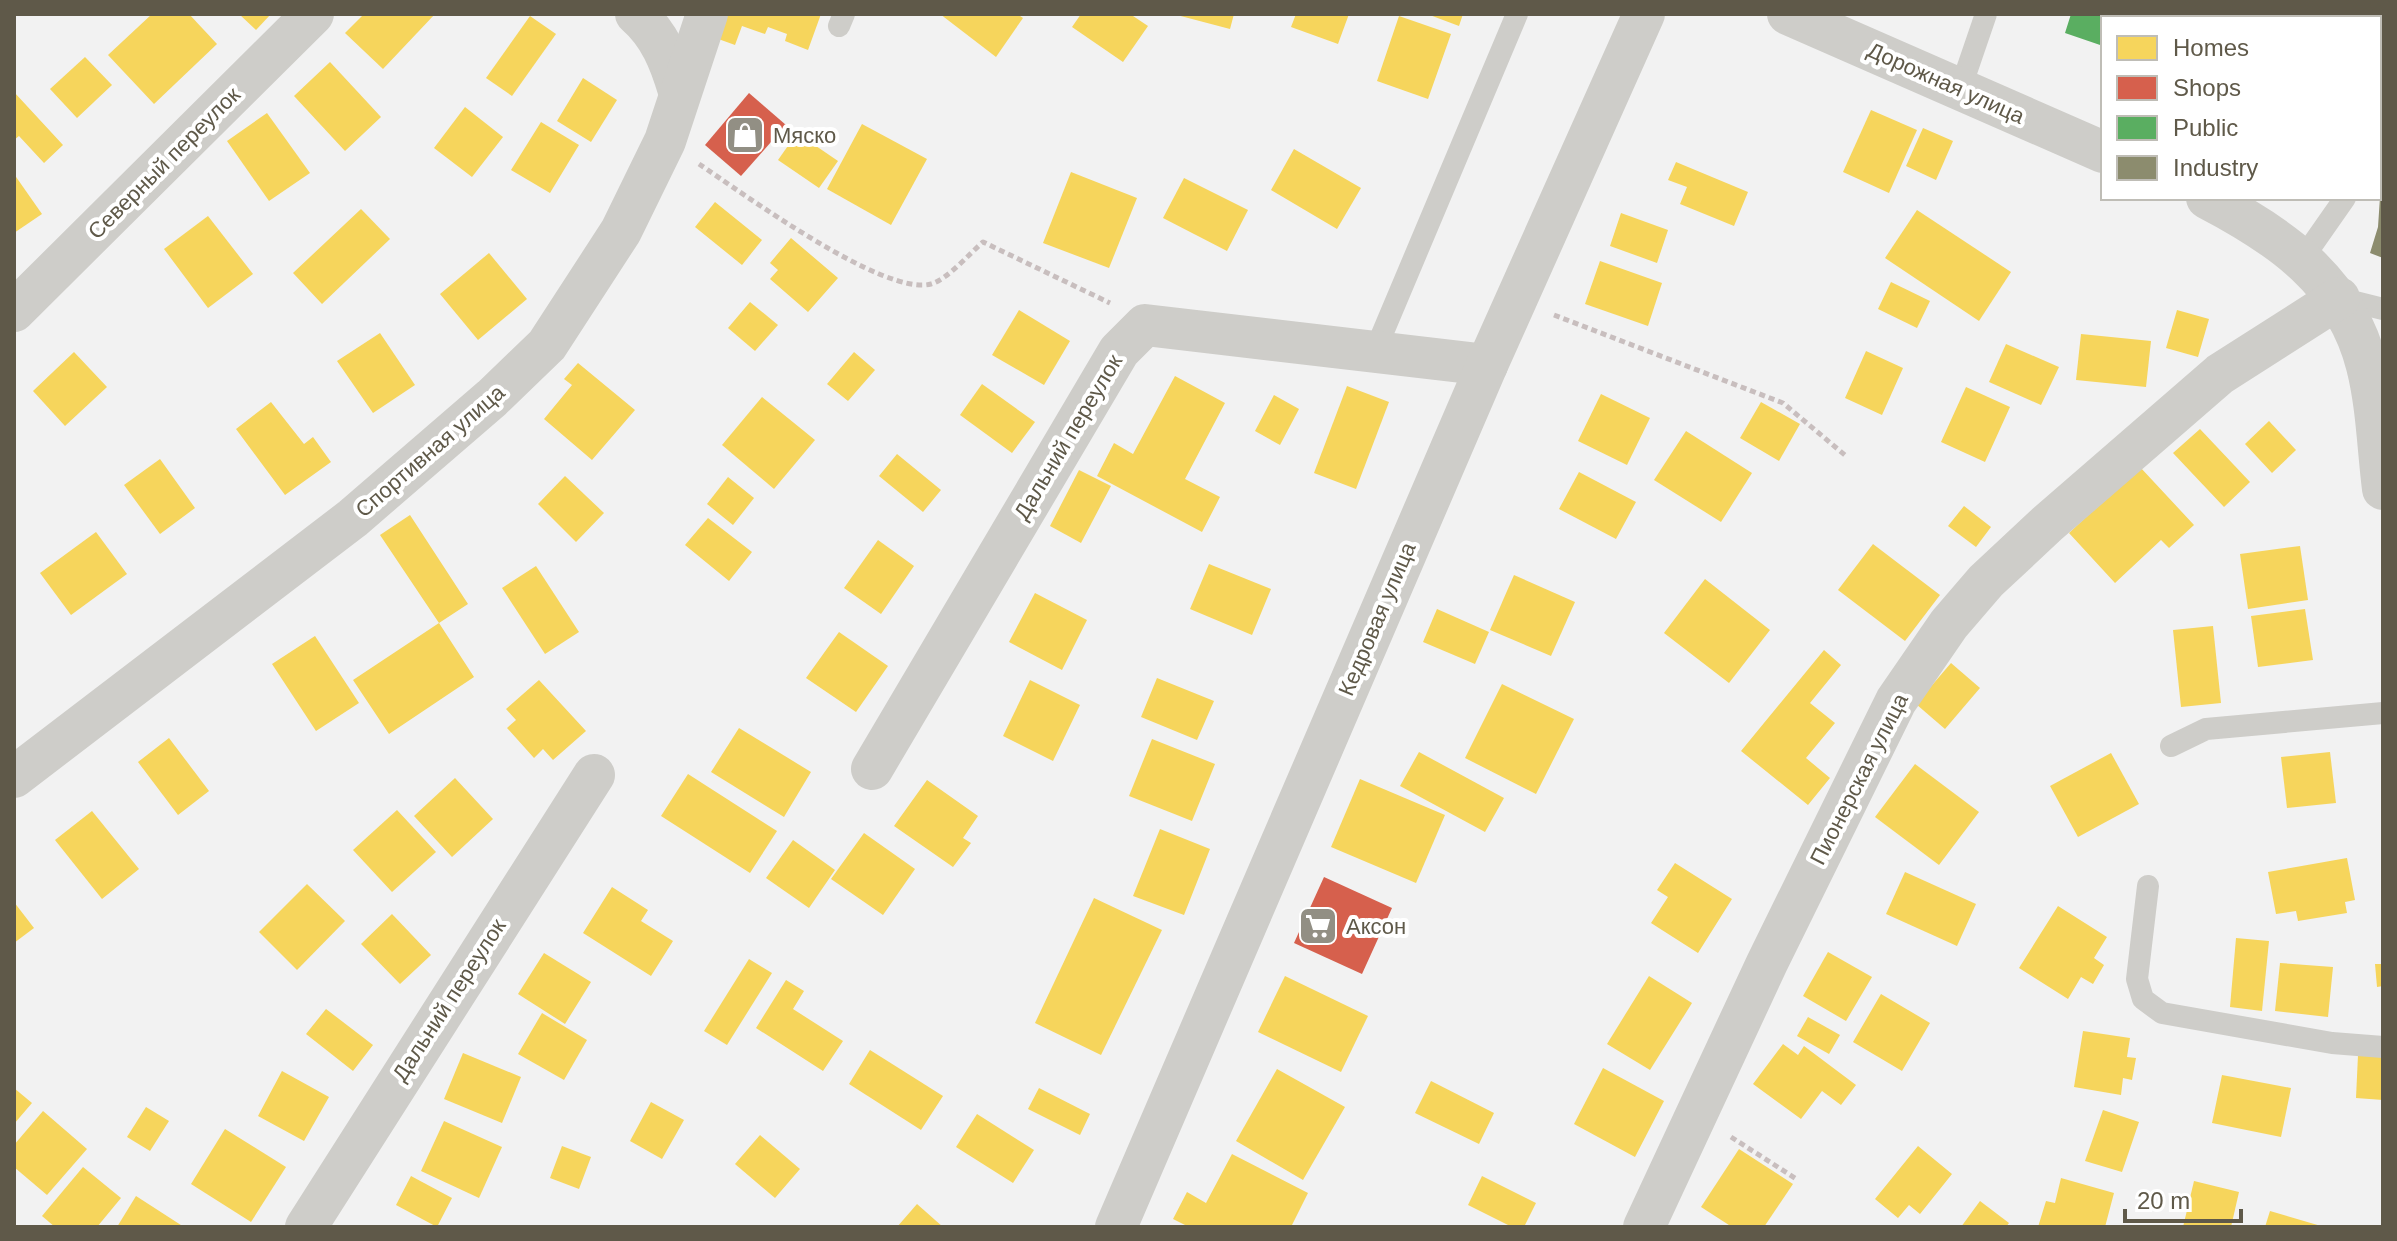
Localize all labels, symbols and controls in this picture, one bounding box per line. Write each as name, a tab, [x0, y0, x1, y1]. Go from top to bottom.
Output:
legend	[2101, 16, 2381, 200]
text: Homes	[2173, 34, 2249, 61]
street label: Дорожная улица	[1864, 37, 2029, 129]
text: Shops	[2173, 74, 2241, 101]
street label: Северный переулок	[83, 82, 245, 244]
shop icon: Мяско	[724, 114, 766, 156]
text: Public	[2173, 114, 2238, 141]
place label: Мяско	[773, 123, 836, 148]
text: Industry	[2173, 154, 2258, 181]
street label: Дальний переулок	[1009, 350, 1127, 524]
street label: Спортивная улица	[351, 379, 510, 522]
street label: Кедровая улица	[1333, 538, 1421, 699]
street label: Пионерская улица	[1805, 689, 1913, 869]
supermarket icon: Аксон	[1297, 905, 1339, 947]
street label: Дальний переулок	[387, 914, 511, 1086]
place label: Аксон	[1346, 914, 1406, 939]
scale bar	[2125, 1173, 2241, 1223]
text: 20 m	[2137, 1187, 2190, 1214]

